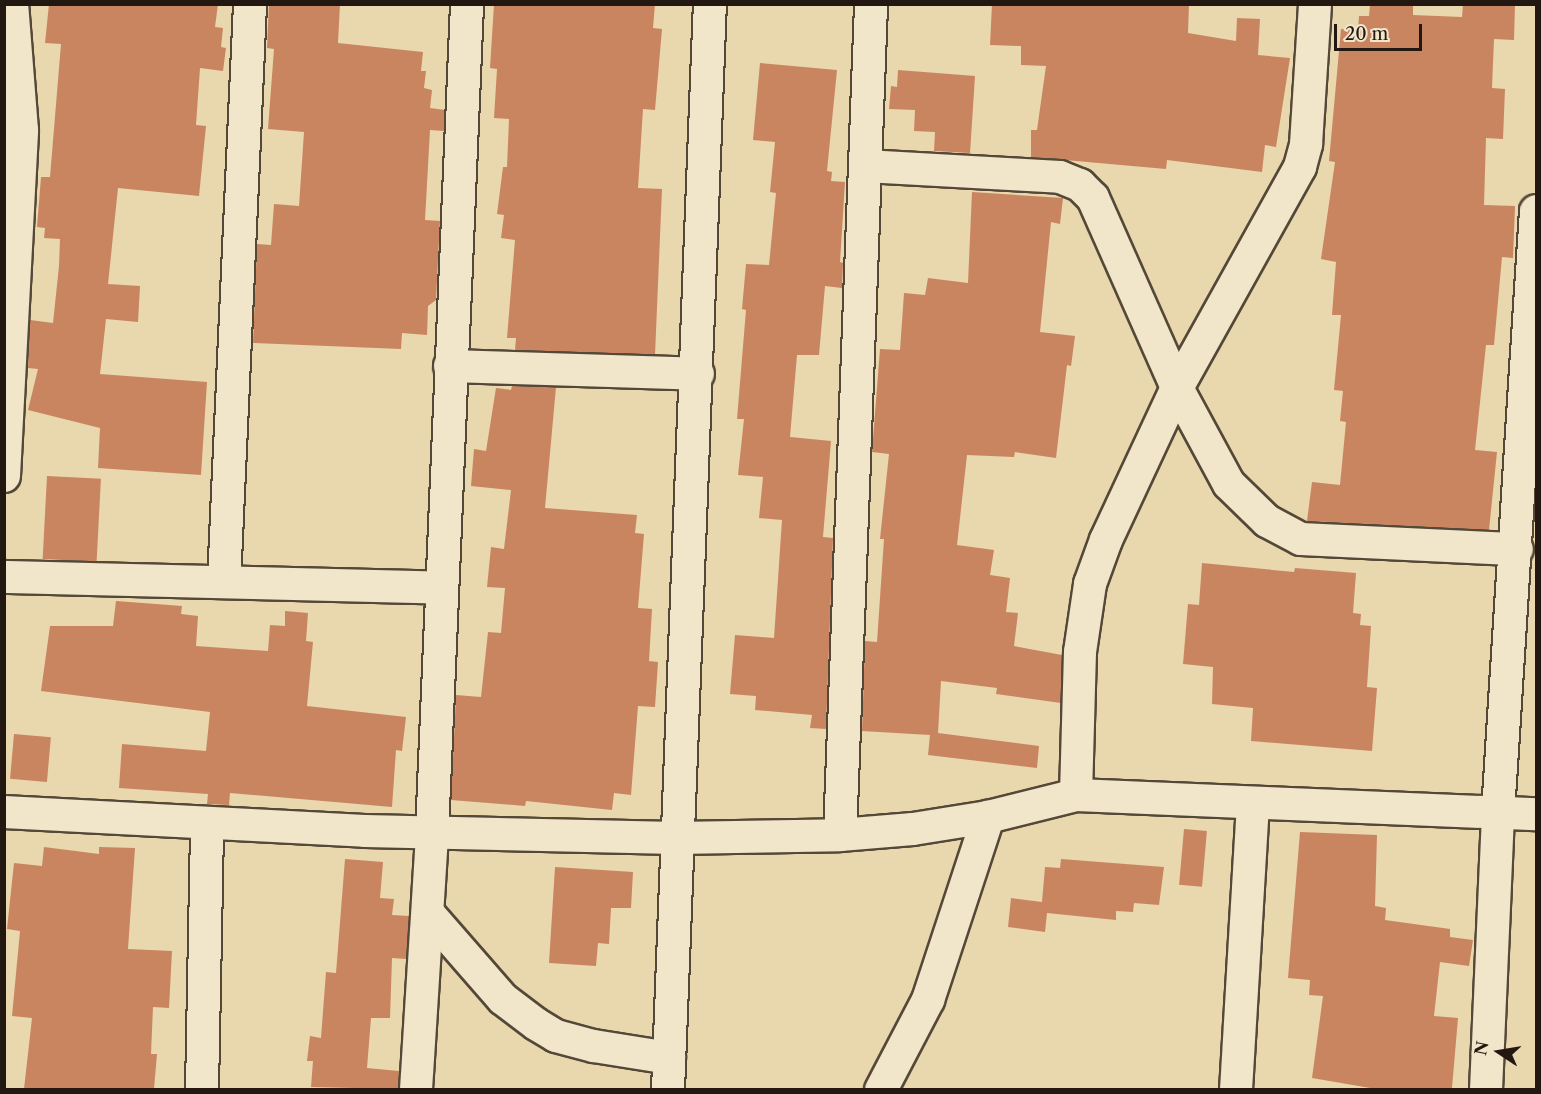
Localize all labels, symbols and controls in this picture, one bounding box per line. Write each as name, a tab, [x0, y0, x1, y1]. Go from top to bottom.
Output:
scale bar	[1337, 12, 1426, 50]
text: 20 m	[1345, 23, 1388, 45]
north arrow	[1469, 1022, 1529, 1082]
text: N	[1470, 1039, 1493, 1057]

